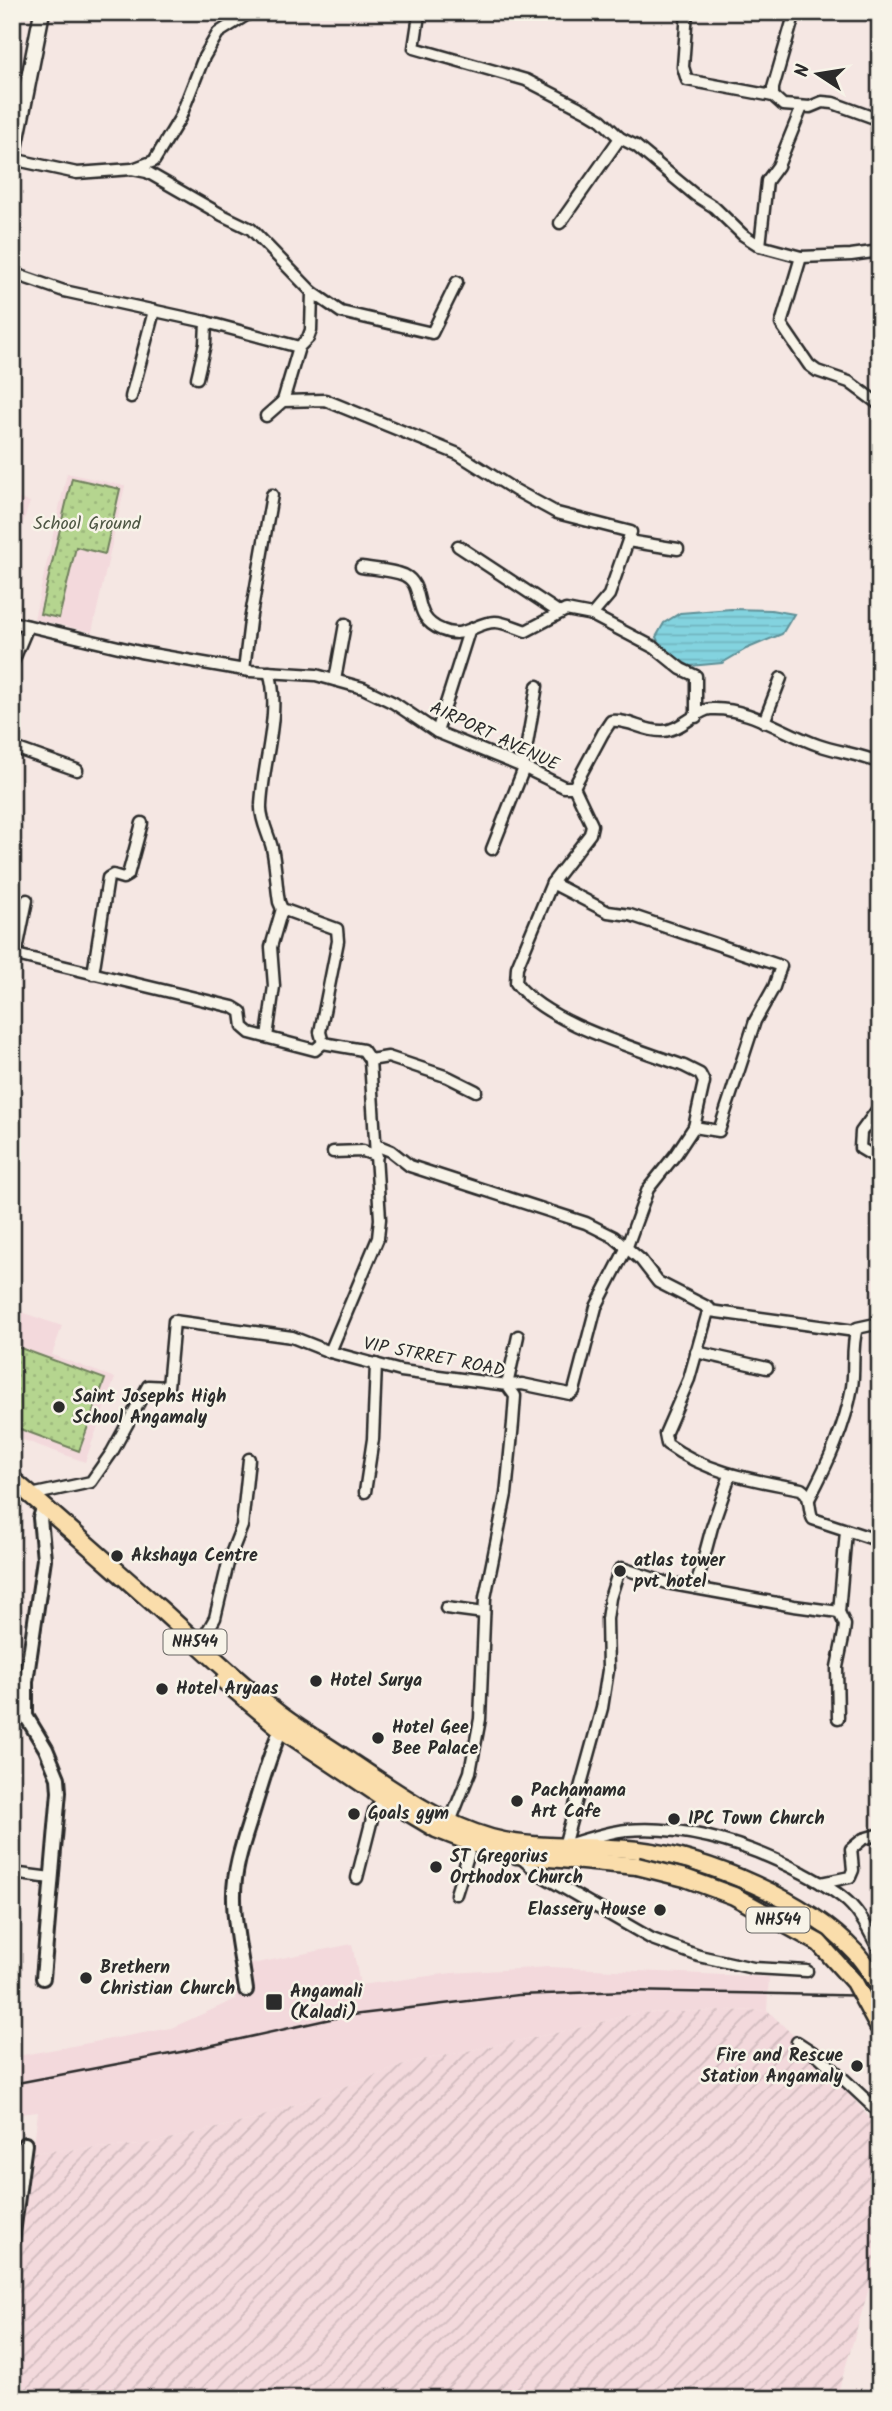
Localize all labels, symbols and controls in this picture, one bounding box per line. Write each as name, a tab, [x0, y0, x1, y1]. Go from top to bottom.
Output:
north arrow	[784, 38, 854, 108]
text: N	[787, 62, 819, 80]
park label: School Ground	[33, 510, 142, 539]
street label: AIRPORT AVENUE	[425, 694, 564, 780]
street label: VIP STRRET ROAD	[361, 1330, 508, 1386]
place label: Saint Josephs High School Angamaly	[73, 1383, 226, 1433]
marker: Saint Josephs High School Angamaly	[51, 1399, 67, 1415]
place label: Akshaya Centre	[131, 1542, 258, 1571]
place label: atlas tower pvt hotel	[633, 1547, 726, 1597]
marker: Akshaya Centre	[109, 1548, 125, 1564]
marker: atlas tower pvt hotel	[612, 1563, 628, 1579]
road number: NH544	[164, 1630, 227, 1654]
place label: Hotel Surya	[330, 1667, 422, 1696]
marker: Hotel Surya	[308, 1673, 324, 1689]
place label: Hotel Aryaas	[176, 1675, 279, 1704]
marker: Hotel Aryaas	[154, 1681, 170, 1697]
place label: Hotel Gee Bee Palace	[392, 1714, 479, 1764]
marker: Hotel Gee Bee Palace	[370, 1730, 386, 1746]
place label: Pachamama Art Cafe	[531, 1777, 626, 1827]
marker: Pachamama Art Cafe	[509, 1793, 525, 1809]
place label: Goals gym	[368, 1800, 449, 1829]
place label: IPC Town Church	[688, 1805, 825, 1834]
marker: Goals gym	[346, 1806, 362, 1822]
marker: IPC Town Church	[666, 1811, 682, 1827]
place label: ST Gregorius Orthodox Church	[450, 1843, 583, 1893]
marker: ST Gregorius Orthodox Church	[428, 1859, 444, 1875]
place label: Elassery House	[528, 1896, 646, 1925]
marker: Elassery House	[652, 1902, 668, 1918]
road number: NH544	[746, 1908, 810, 1932]
place label: Brethern Christian Church	[100, 1954, 235, 2004]
marker: Brethern Christian Church	[78, 1970, 94, 1986]
place label: Angamali (Kaladi)	[290, 1978, 363, 2028]
marker: Angamali (Kaladi)	[264, 1992, 284, 2012]
place label: Fire and Rescue Station Angamaly	[701, 2042, 844, 2092]
marker: Fire and Rescue Station Angamaly	[849, 2058, 865, 2074]

